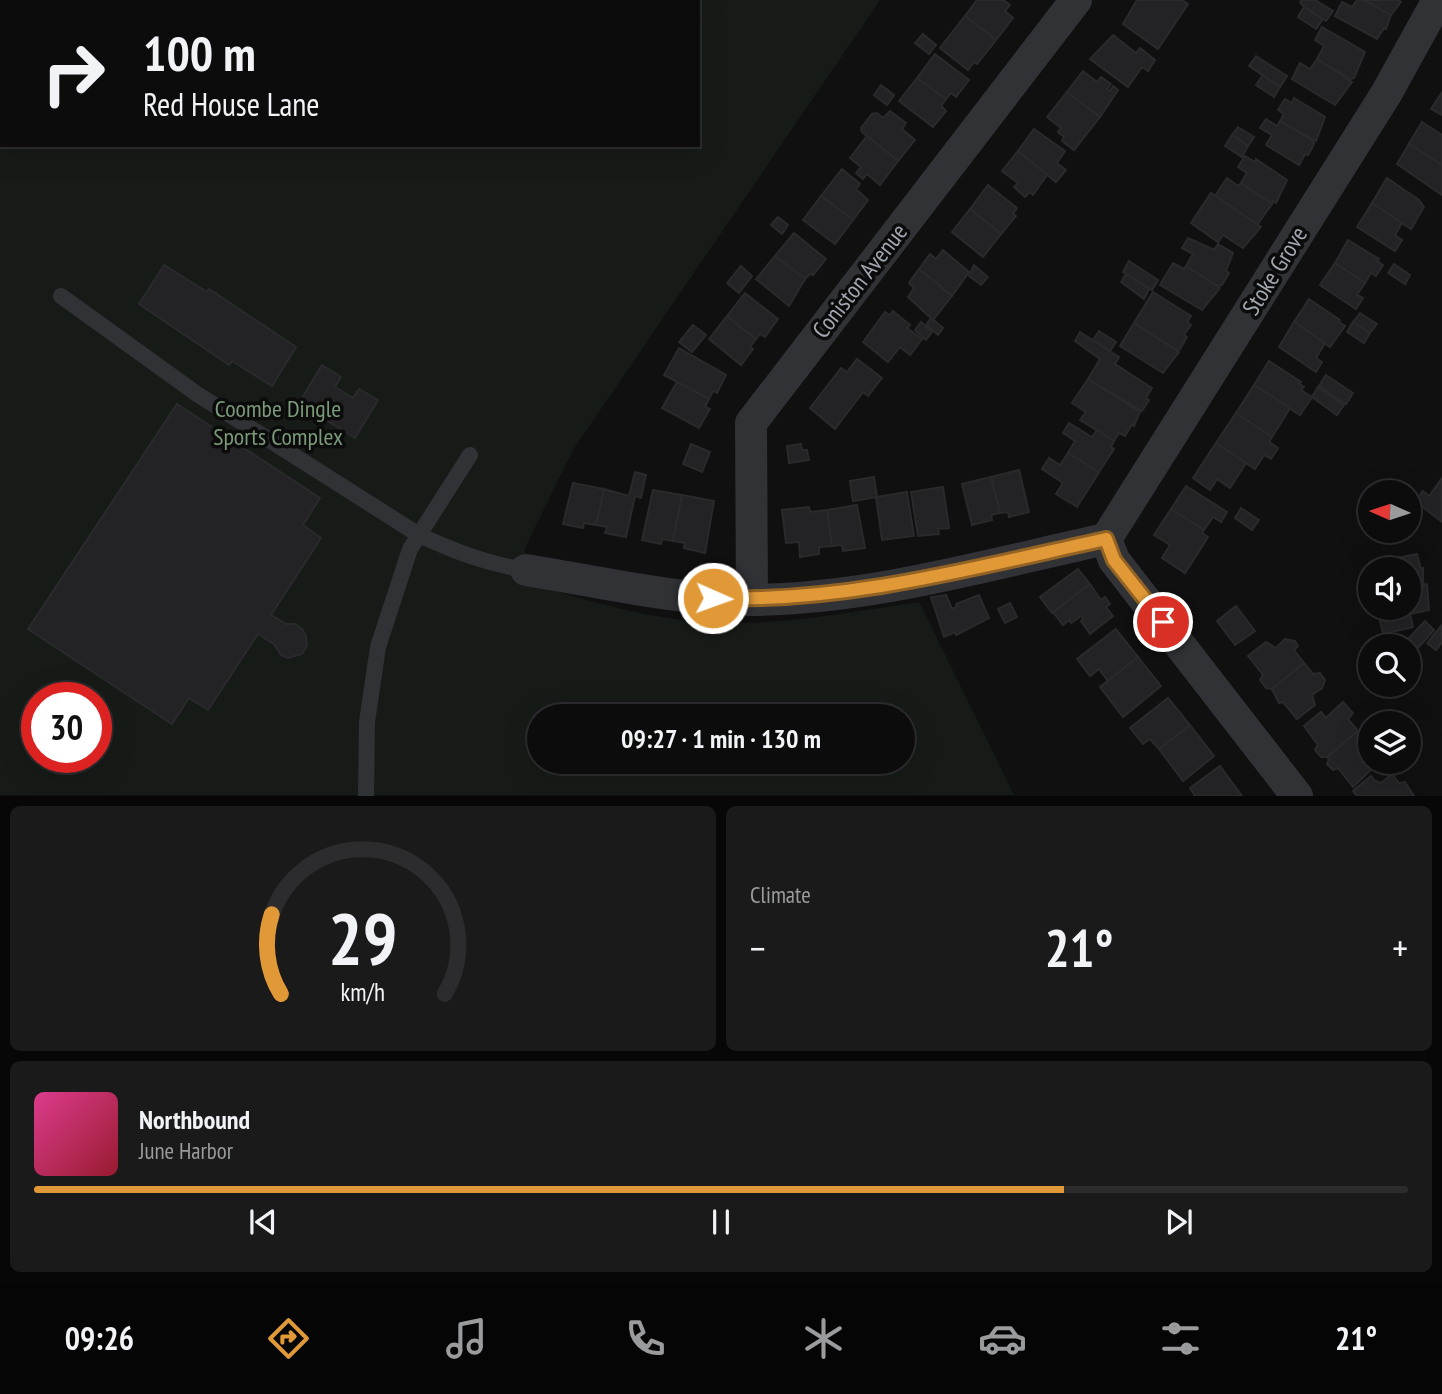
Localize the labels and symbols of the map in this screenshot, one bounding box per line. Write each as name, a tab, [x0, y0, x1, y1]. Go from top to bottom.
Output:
street label: Coniston Avenue	[805, 217, 914, 344]
street label: Stoke Grove	[1235, 221, 1314, 321]
park label: Coombe Dingle Sports Complex	[213, 393, 343, 452]
north arrow	[1358, 480, 1421, 542]
position arrow	[676, 561, 750, 635]
pin	[1133, 592, 1193, 652]
speed limit sign: 30	[21, 682, 112, 773]

